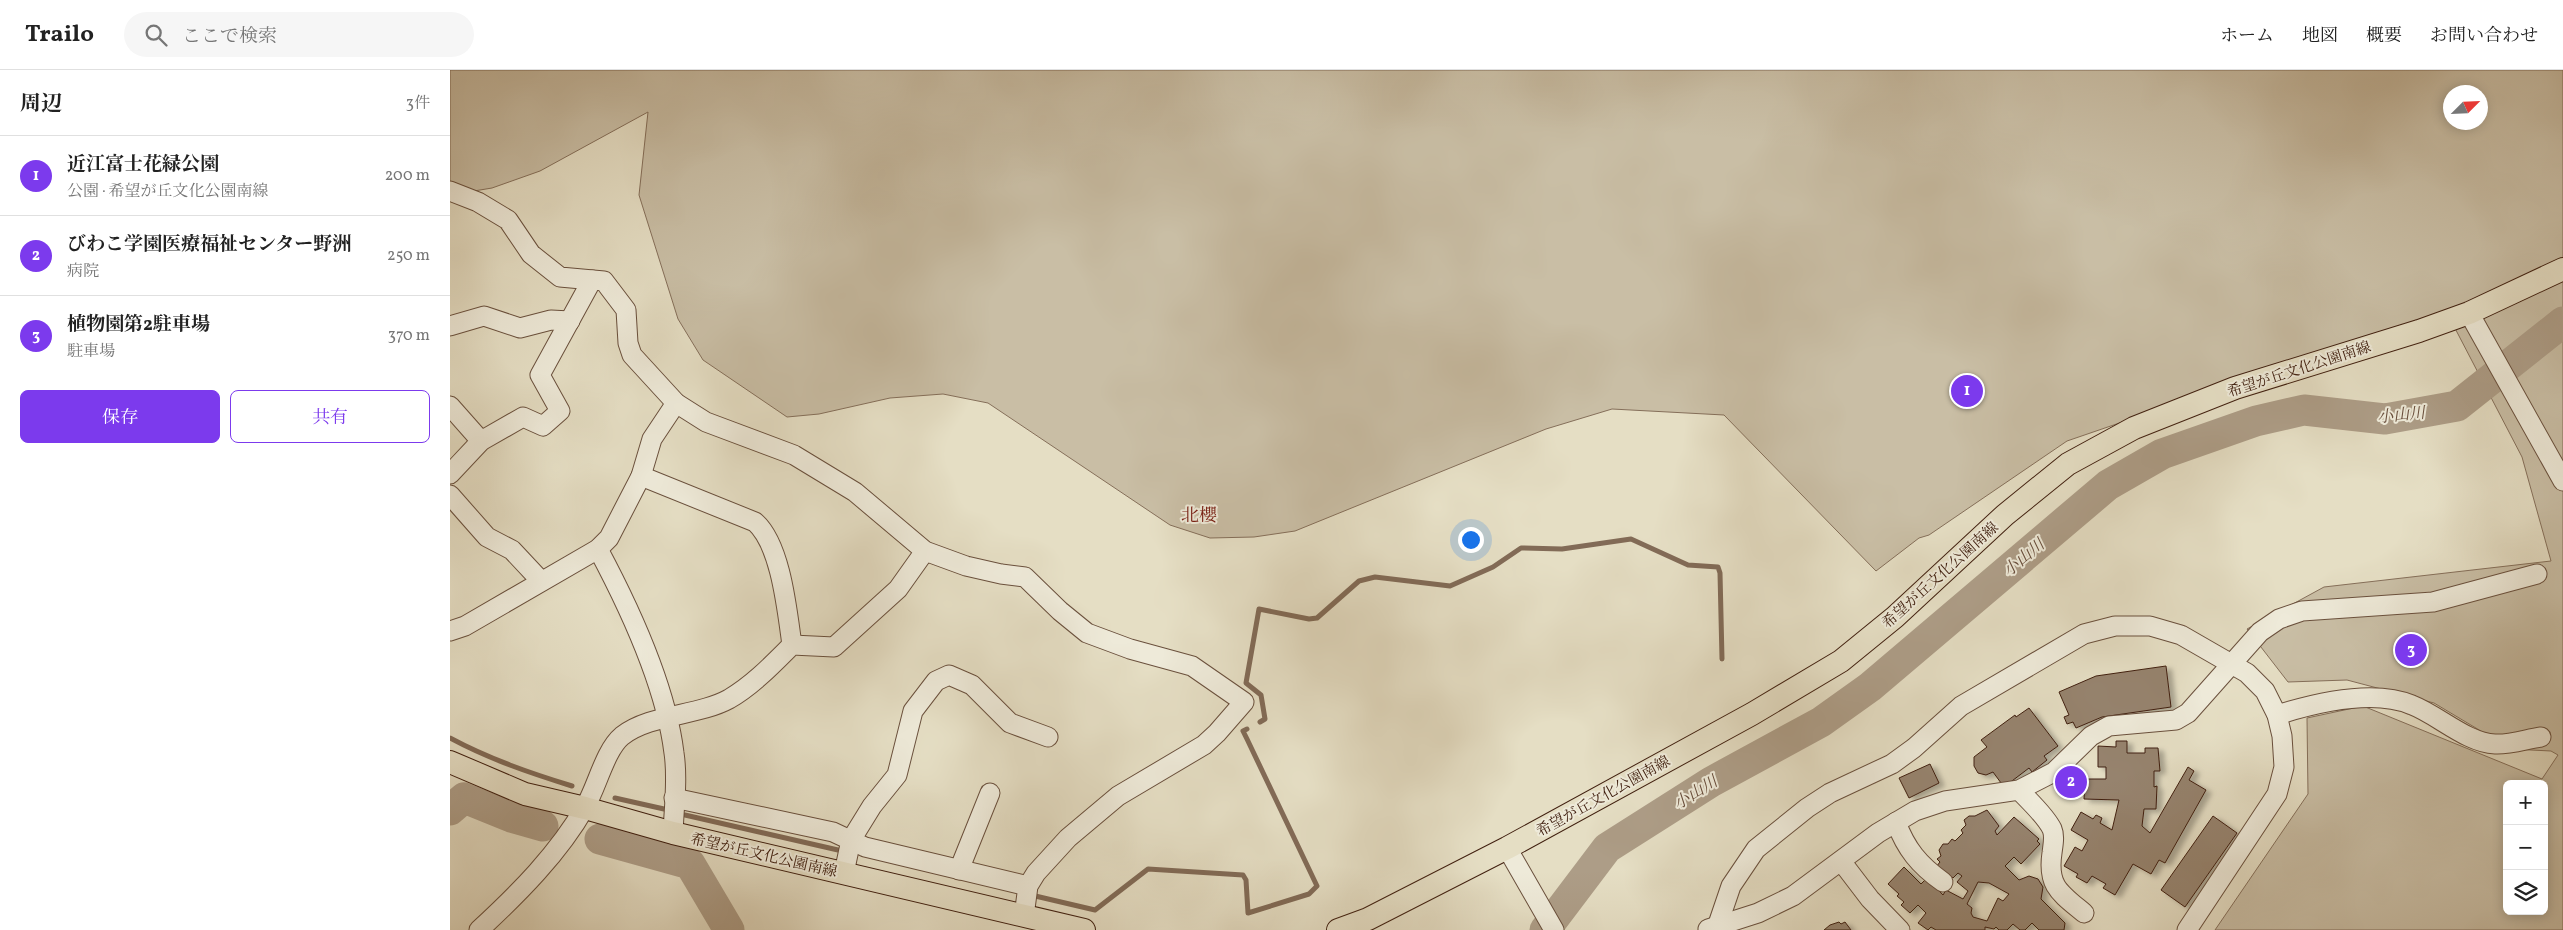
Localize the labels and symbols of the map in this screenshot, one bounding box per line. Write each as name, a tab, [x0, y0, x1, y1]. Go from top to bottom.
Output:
north arrow	[2443, 85, 2488, 130]
street label: 希望が丘文化公園南線	[2225, 337, 2374, 404]
pin: 1	[1951, 372, 1983, 410]
water label: 小山川	[2376, 402, 2428, 429]
district label: 北櫻	[1181, 504, 1217, 529]
street label: 希望が丘文化公園南線	[1878, 518, 2004, 634]
your location	[1458, 527, 1484, 553]
water label: 小山川	[1999, 533, 2051, 582]
pin: 3	[2395, 631, 2427, 669]
street label: 希望が丘文化公園南線	[1533, 752, 1674, 843]
pin: 2	[2055, 763, 2087, 801]
water label: 小山川	[1670, 771, 1724, 816]
street label: 希望が丘文化公園南線	[688, 829, 839, 884]

